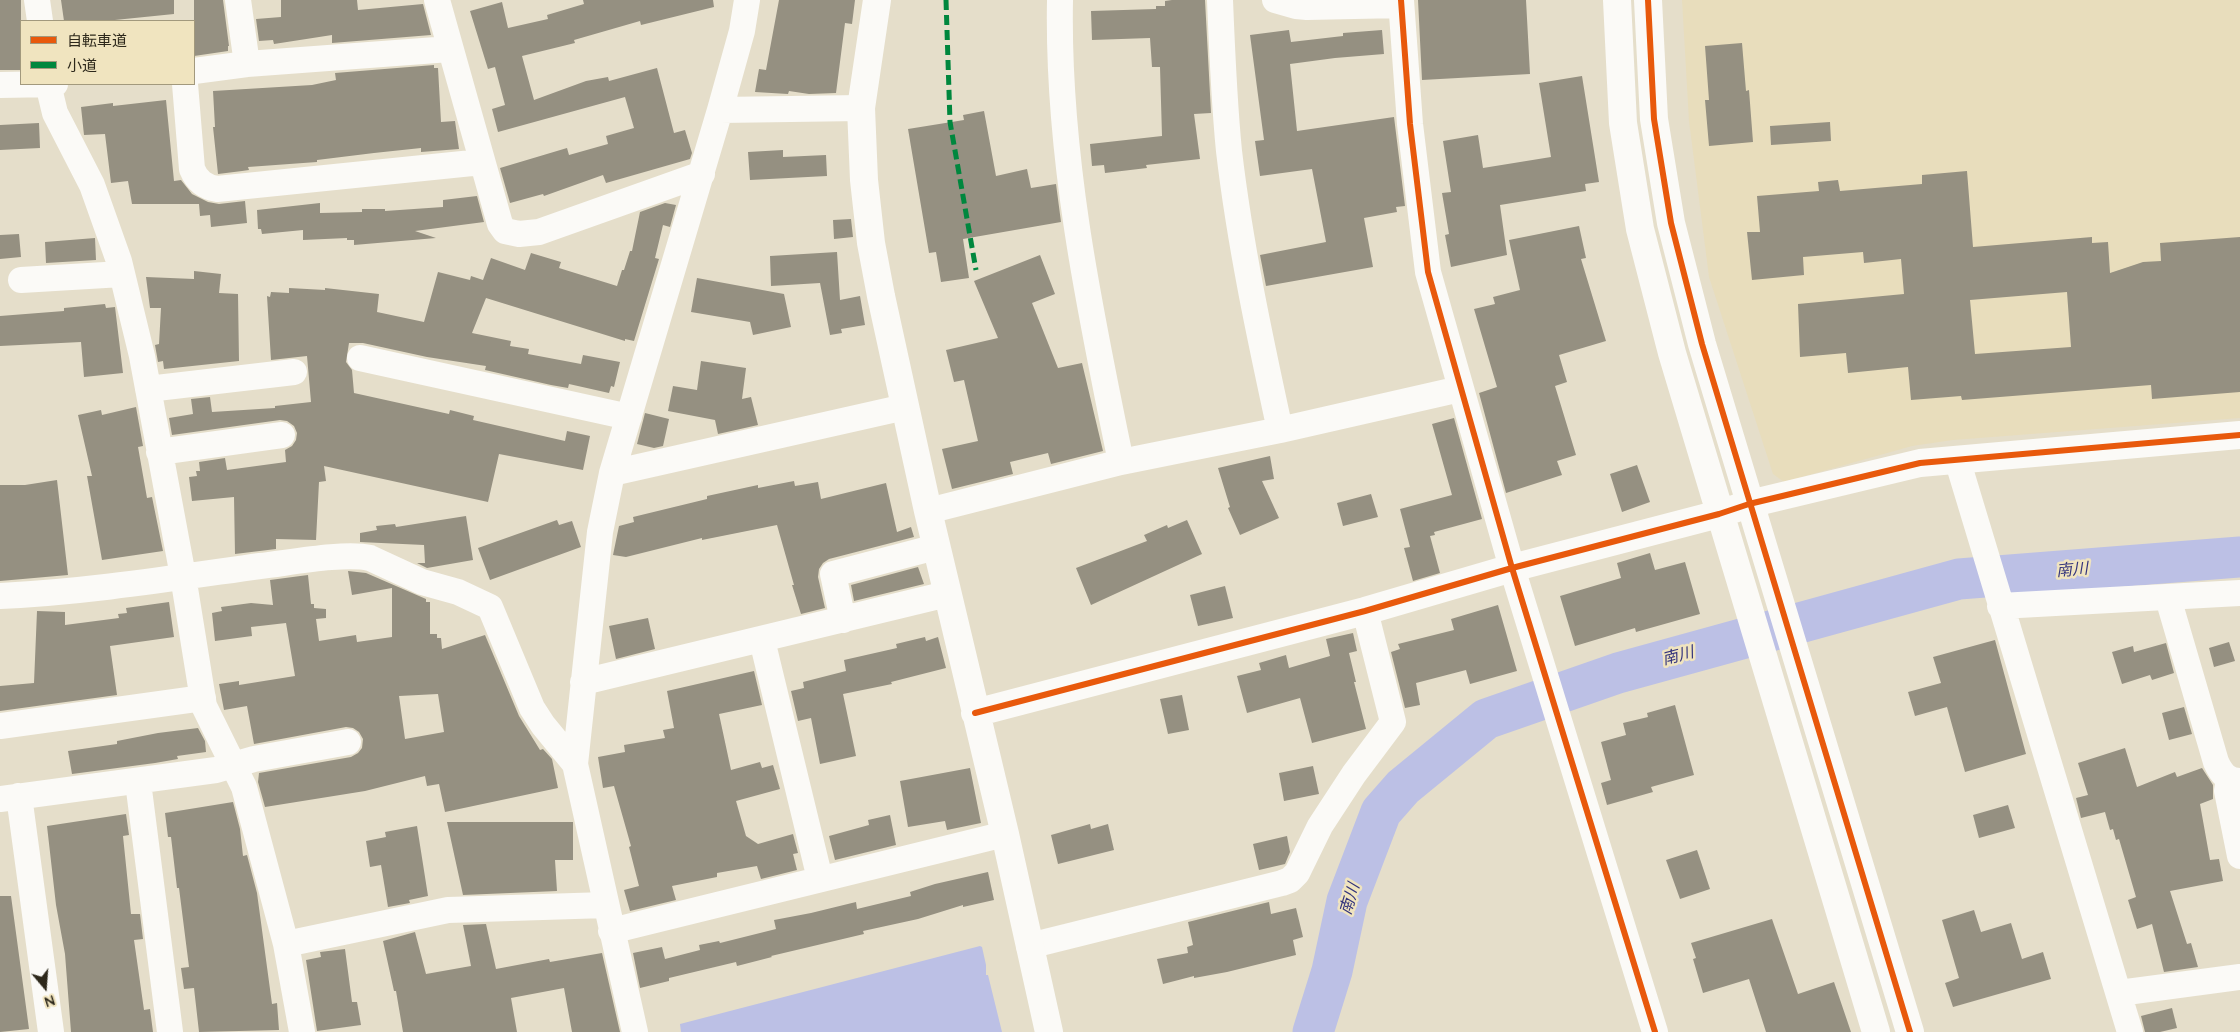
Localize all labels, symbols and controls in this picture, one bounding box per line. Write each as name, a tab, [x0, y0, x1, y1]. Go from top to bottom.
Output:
legend	[20, 20, 195, 85]
text: 自転車道	[67, 31, 127, 50]
text: 小道	[67, 56, 97, 75]
water label: 南川	[2055, 559, 2089, 581]
water label: 南川	[1660, 643, 1696, 669]
water label: 南川	[1336, 881, 1364, 917]
north arrow	[20, 962, 70, 1012]
text: N	[42, 991, 57, 1011]

